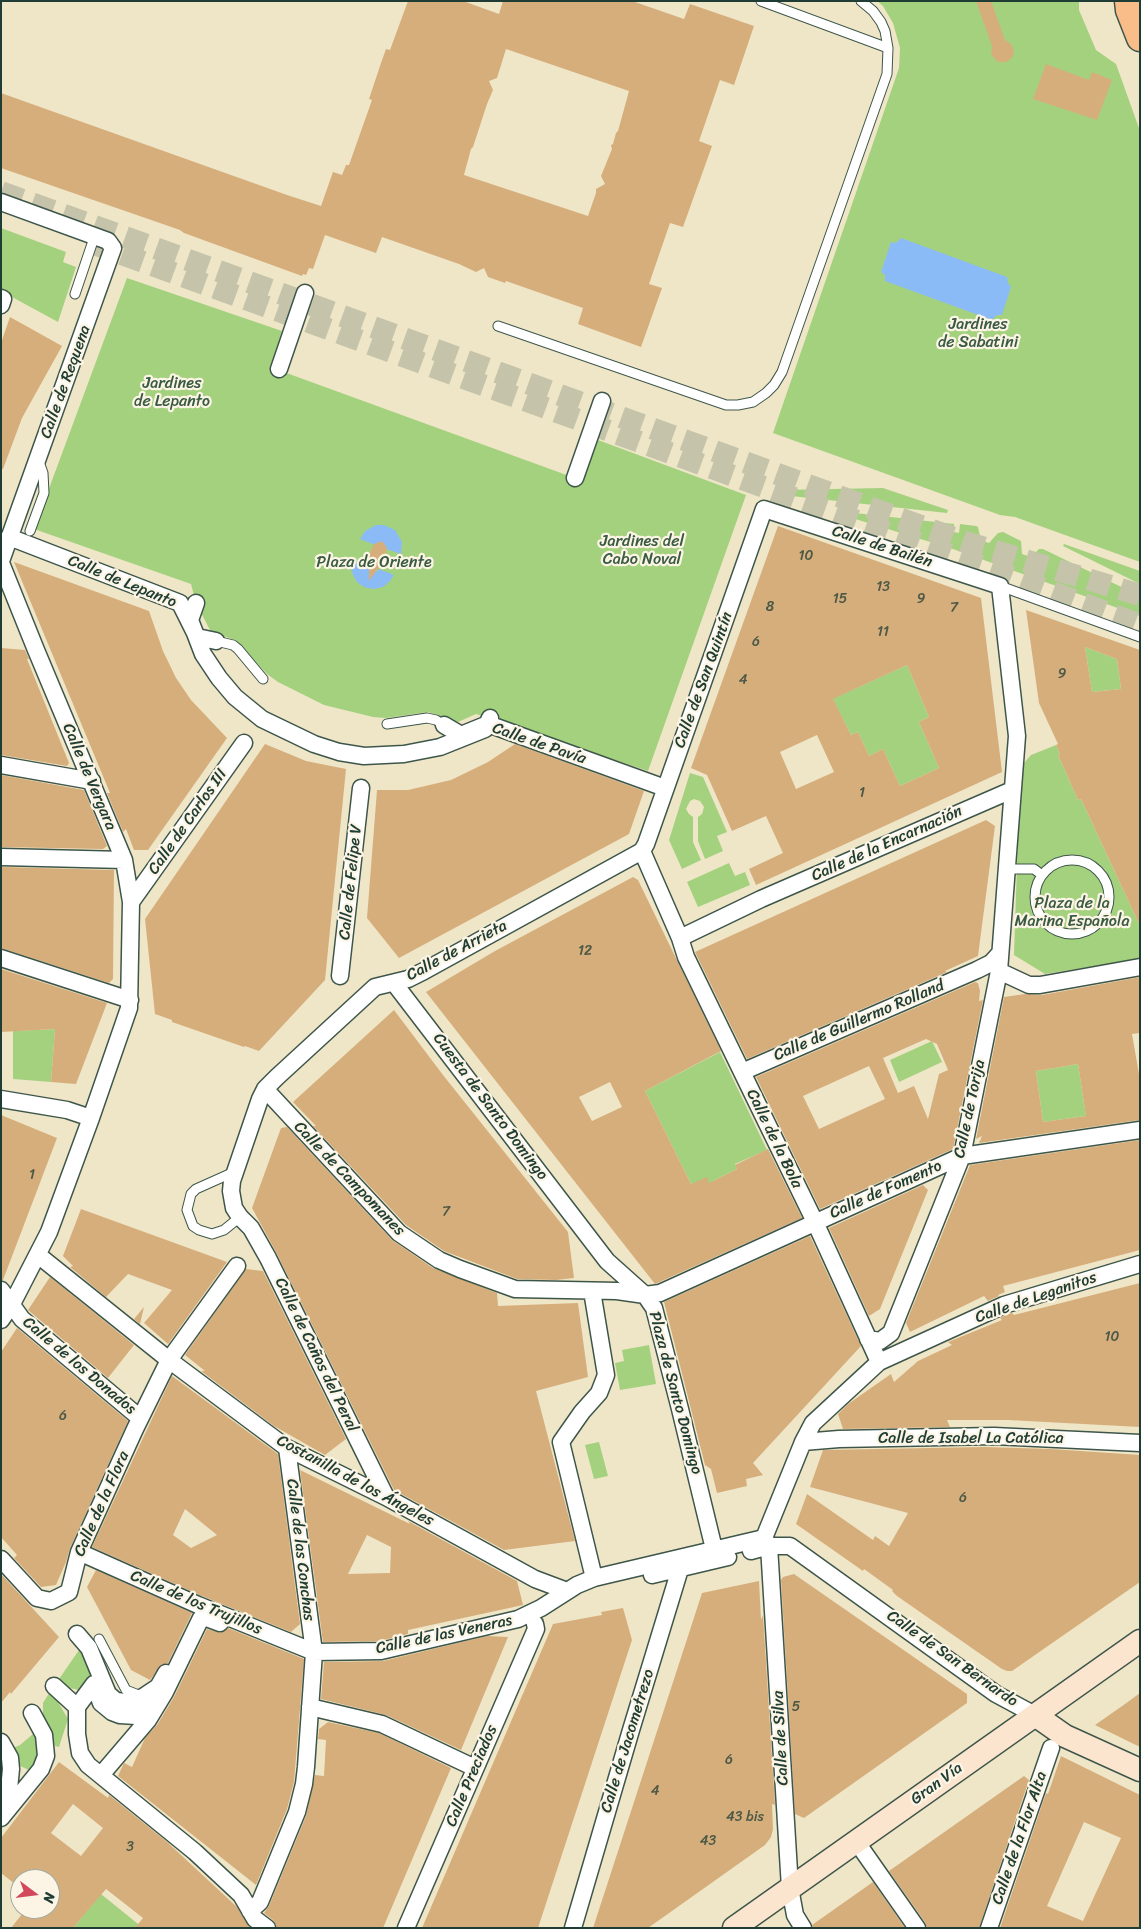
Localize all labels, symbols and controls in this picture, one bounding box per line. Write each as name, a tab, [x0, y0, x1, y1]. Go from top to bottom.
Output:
park label: Jardines de Sabatini	[938, 315, 1018, 353]
street label: Calle de Requena	[37, 323, 95, 441]
park label: Jardines de Lepanto	[134, 374, 210, 412]
street label: Calle de Bailén	[829, 522, 935, 572]
park label: Jardines del Cabo Noval	[600, 532, 684, 570]
house number: 10	[799, 548, 813, 564]
street label: Calle de Lepanto	[65, 551, 179, 613]
park label: Plaza de Oriente	[316, 553, 432, 573]
house number: 13	[876, 579, 890, 595]
house number: 15	[833, 591, 847, 607]
house number: 9	[917, 591, 925, 607]
house number: 8	[766, 599, 774, 615]
house number: 7	[950, 600, 958, 616]
street label: Calle de San Quintín	[670, 609, 738, 751]
house number: 11	[877, 624, 889, 640]
house number: 6	[752, 634, 760, 650]
house number: 9	[1058, 666, 1066, 682]
house number: 4	[739, 672, 747, 688]
street label: Calle de Pavía	[490, 719, 588, 769]
street label: Calle de Vergara	[58, 721, 120, 833]
street label: Calle de Carlos III	[144, 765, 232, 879]
house number: 1	[859, 785, 865, 801]
street label: Calle de la Encarnación	[809, 802, 965, 886]
street label: Calle de Felipe V	[335, 823, 367, 941]
park label: Plaza de la Marina Española	[1015, 894, 1129, 932]
street label: Calle de Arrieta	[403, 916, 511, 986]
house number: 12	[578, 943, 592, 959]
street label: Calle de Guillermo Rolland	[771, 976, 947, 1066]
street label: Cuesta de Santo Domingo	[428, 1030, 552, 1184]
street label: Calle de Torija	[950, 1058, 990, 1160]
street label: Calle de la Bola	[742, 1086, 806, 1192]
street label: Calle de Campomanes	[289, 1118, 409, 1240]
street label: Calle de Fomento	[827, 1157, 945, 1223]
house number: 1	[29, 1167, 35, 1183]
house number: 7	[442, 1204, 450, 1220]
street label: Calle de Leganitos	[973, 1268, 1099, 1328]
street label: Calle de Caños del Peral	[270, 1275, 362, 1435]
street label: Plaza de Santo Domingo	[644, 1309, 706, 1477]
street label: Calle de los Donados	[19, 1313, 139, 1419]
house number: 10	[1105, 1329, 1119, 1345]
house number: 6	[59, 1408, 67, 1424]
street label: Calle de Isabel La Católica	[878, 1429, 1064, 1449]
street label: Costanilla de los Ángeles	[273, 1431, 437, 1531]
street label: Calle de la Flora	[70, 1448, 134, 1560]
street label: Calle de las Conchas	[282, 1478, 318, 1622]
house number: 6	[959, 1490, 967, 1506]
street label: Calle de los Trujillos	[127, 1567, 265, 1639]
street label: Calle de San Bernardo	[883, 1606, 1021, 1712]
street label: Calle de las Veneras	[374, 1611, 514, 1659]
street label: Calle de Jacometrezo	[597, 1667, 659, 1815]
street label: Calle de Silva	[769, 1690, 793, 1786]
house number: 5	[792, 1699, 800, 1715]
street label: Calle Preciados	[442, 1722, 502, 1830]
house number: 6	[725, 1752, 733, 1768]
street label: Gran Vía	[907, 1759, 967, 1809]
street label: Calle de la Flor Alta	[988, 1769, 1052, 1907]
house number: 4	[651, 1783, 659, 1799]
house number: 43 bis	[726, 1809, 764, 1825]
house number: 43	[700, 1833, 716, 1849]
house number: 3	[126, 1839, 134, 1855]
north arrow	[10, 1869, 60, 1919]
text: N	[36, 1890, 62, 1906]

